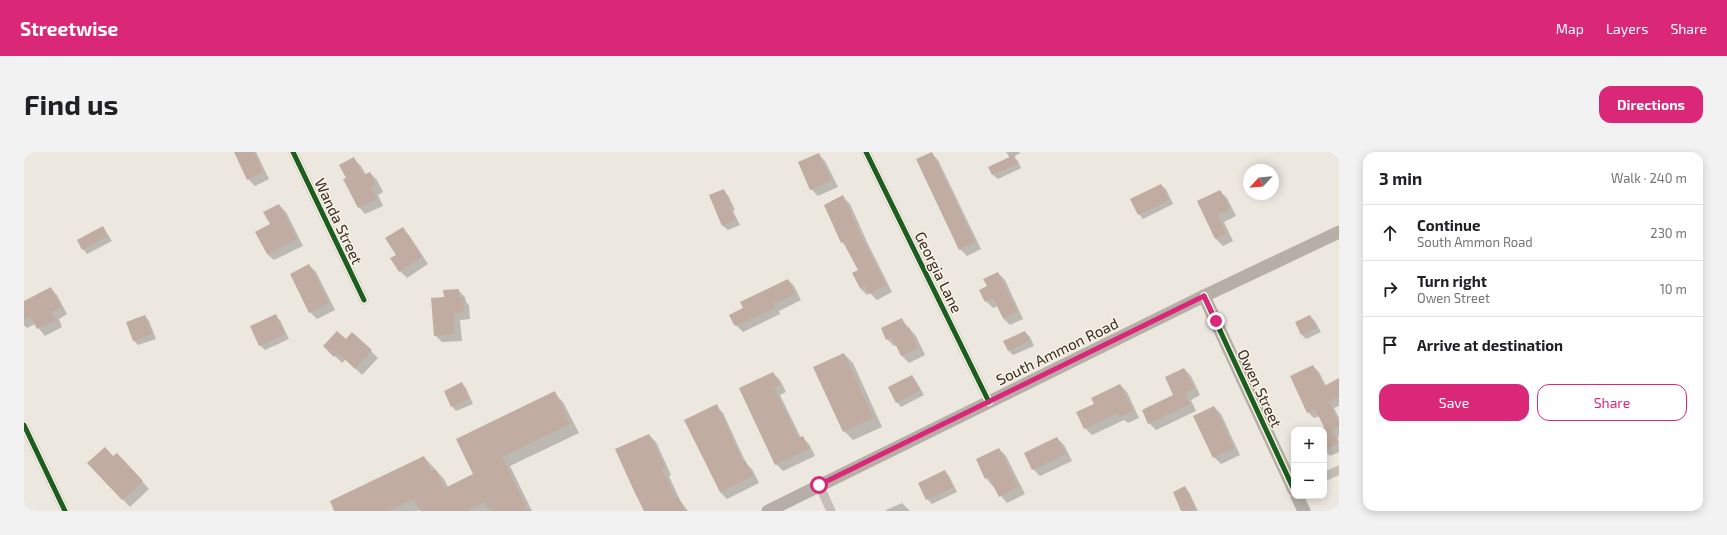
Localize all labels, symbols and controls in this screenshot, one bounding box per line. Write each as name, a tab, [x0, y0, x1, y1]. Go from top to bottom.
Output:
text: Streetwise	[20, 17, 118, 40]
text: Map	[1556, 20, 1584, 37]
text: Layers	[1606, 20, 1648, 37]
text: Share	[1670, 20, 1707, 37]
button: Directions	[1599, 86, 1703, 123]
text: Find us	[24, 87, 118, 121]
north arrow	[1243, 164, 1279, 200]
text: 3 min	[1379, 168, 1422, 188]
text: Walk · 240 m	[1611, 170, 1687, 186]
street label: Wanda Street	[311, 175, 367, 267]
text: Continue	[1417, 216, 1480, 234]
icon: ahead	[1379, 222, 1401, 244]
text: 230 m	[1650, 225, 1687, 241]
street label: Georgia Lane	[912, 228, 966, 316]
text: South Ammon Road	[1417, 234, 1533, 250]
text: Turn right	[1417, 272, 1487, 290]
icon: right	[1379, 278, 1401, 300]
text: 10 m	[1660, 281, 1687, 297]
text: Owen Street	[1417, 290, 1490, 306]
route end	[1207, 312, 1225, 330]
street label: South Ammon Road	[993, 314, 1121, 388]
icon: arrive	[1379, 334, 1401, 356]
text: Arrive at destination	[1417, 336, 1563, 354]
street label: Owen Street	[1234, 346, 1286, 430]
button: Save	[1379, 384, 1529, 421]
button: Share	[1537, 384, 1687, 421]
map controls	[1291, 427, 1327, 499]
button: +	[1291, 427, 1327, 463]
button: −	[1291, 463, 1327, 499]
route start	[810, 476, 828, 494]

